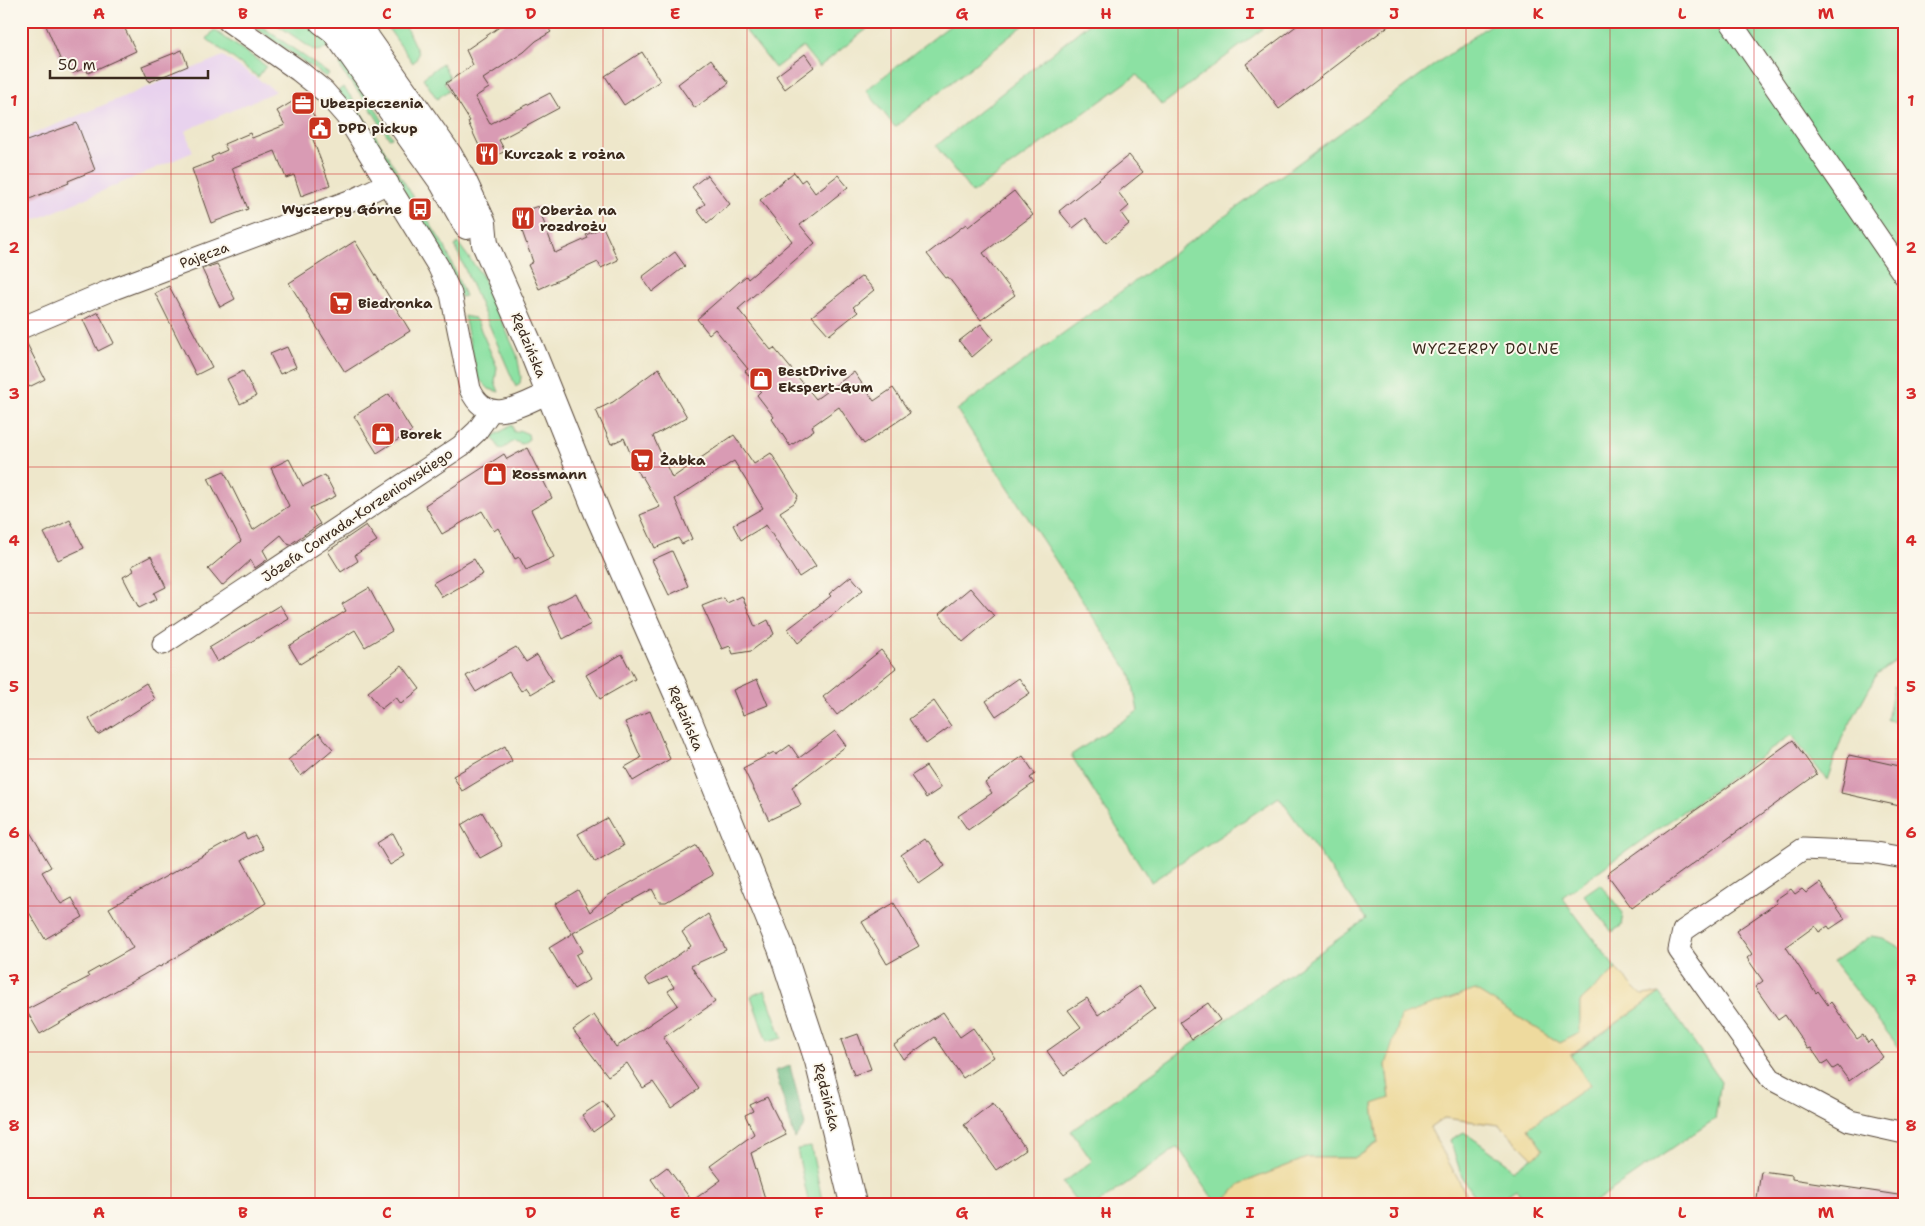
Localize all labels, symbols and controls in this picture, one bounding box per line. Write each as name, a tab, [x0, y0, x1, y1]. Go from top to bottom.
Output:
text: A	[93, 3, 105, 24]
text: B	[238, 3, 248, 24]
text: C	[382, 3, 392, 24]
text: D	[525, 3, 537, 24]
text: E	[670, 3, 680, 24]
text: F	[814, 3, 824, 24]
text: G	[956, 3, 969, 24]
text: H	[1100, 3, 1112, 24]
text: I	[1246, 3, 1255, 24]
text: J	[1389, 3, 1399, 24]
text: K	[1533, 3, 1544, 24]
text: L	[1678, 3, 1687, 24]
text: M	[1818, 3, 1835, 24]
scale bar	[50, 48, 208, 80]
text: 50 m	[58, 55, 96, 75]
text: 1	[10, 90, 18, 111]
office icon: Ubezpieczenia	[290, 90, 316, 116]
text: 1	[1907, 90, 1915, 111]
place label: Ubezpieczenia	[320, 94, 424, 112]
public building icon: DPD pickup	[307, 115, 333, 141]
place label: DPD pickup	[338, 119, 418, 137]
restaurant icon: Kurczak z rożna	[474, 141, 500, 167]
place label: Kurczak z rożna	[504, 145, 626, 163]
bus stop icon: Wyczerpy Górne	[407, 196, 433, 222]
place label: Wyczerpy Górne	[281, 200, 402, 218]
place label: Oberża na rozdrożu	[540, 201, 617, 235]
restaurant icon: Oberża na rozdrożu	[510, 205, 536, 231]
text: 2	[8, 237, 20, 258]
text: 2	[1905, 237, 1917, 258]
street label: Pajęcza	[177, 238, 231, 272]
supermarket icon: Biedronka	[328, 290, 354, 316]
place label: Biedronka	[358, 294, 433, 312]
street label: Rędzińska	[507, 310, 551, 381]
district label: WYCZERPY DOLNE	[1412, 339, 1560, 359]
place label: BestDrive Ekspert-Gum	[778, 362, 873, 396]
shop icon: BestDrive Ekspert-Gum	[748, 366, 774, 392]
text: 3	[8, 383, 20, 404]
text: 3	[1905, 383, 1917, 404]
shop icon: Borek	[370, 421, 396, 447]
place label: Borek	[400, 425, 442, 443]
street label: Józefa Conrada-Korzeniowskiego	[258, 444, 456, 586]
supermarket icon: Żabka	[629, 447, 655, 473]
place label: Żabka	[660, 451, 706, 469]
shop icon: Rossmann	[482, 461, 508, 487]
place label: Rossmann	[512, 465, 587, 483]
text: 4	[8, 530, 20, 551]
text: 4	[1905, 530, 1917, 551]
text: 5	[9, 676, 19, 697]
text: 5	[1906, 676, 1916, 697]
street label: Rędzińska	[664, 683, 708, 754]
text: 6	[8, 822, 20, 843]
text: 6	[1905, 822, 1917, 843]
text: 7	[8, 969, 20, 990]
text: 7	[1905, 969, 1917, 990]
street label: Rędzińska	[810, 1061, 844, 1133]
text: 8	[8, 1115, 20, 1136]
text: 8	[1905, 1115, 1917, 1136]
text: A	[93, 1202, 105, 1223]
text: B	[238, 1202, 248, 1223]
text: C	[382, 1202, 392, 1223]
text: D	[525, 1202, 537, 1223]
text: E	[670, 1202, 680, 1223]
text: F	[814, 1202, 824, 1223]
text: G	[956, 1202, 969, 1223]
text: H	[1100, 1202, 1112, 1223]
text: I	[1246, 1202, 1255, 1223]
text: J	[1389, 1202, 1399, 1223]
text: K	[1533, 1202, 1544, 1223]
text: L	[1678, 1202, 1687, 1223]
text: M	[1818, 1202, 1835, 1223]

